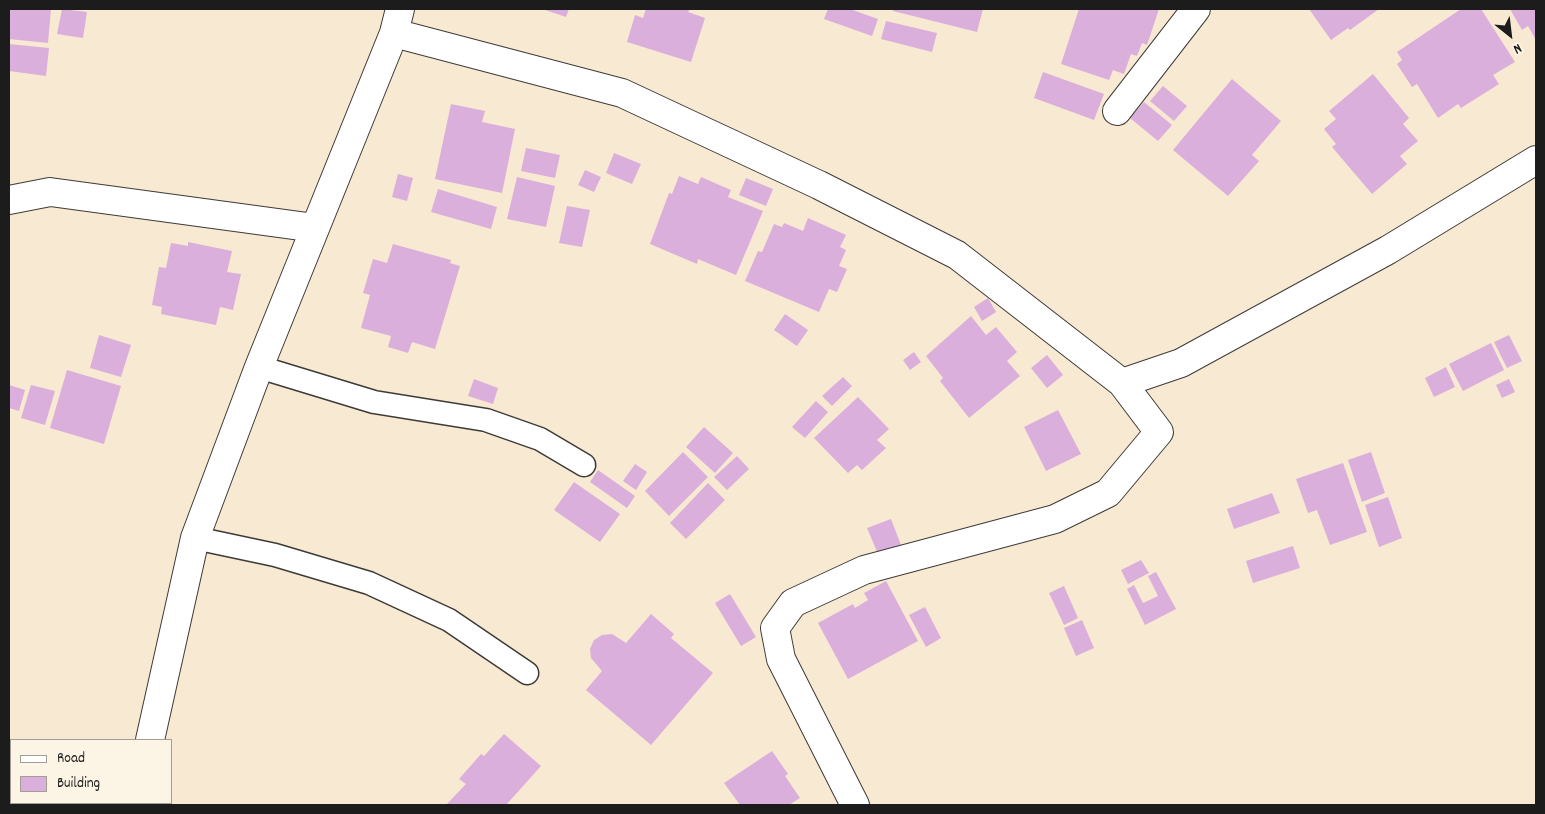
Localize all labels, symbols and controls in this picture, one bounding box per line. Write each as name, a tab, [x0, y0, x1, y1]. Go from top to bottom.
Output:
north arrow	[1485, 10, 1535, 60]
text: N	[1509, 38, 1525, 59]
legend	[10, 739, 172, 804]
text: Road	[57, 748, 85, 770]
text: Building	[57, 773, 100, 795]

